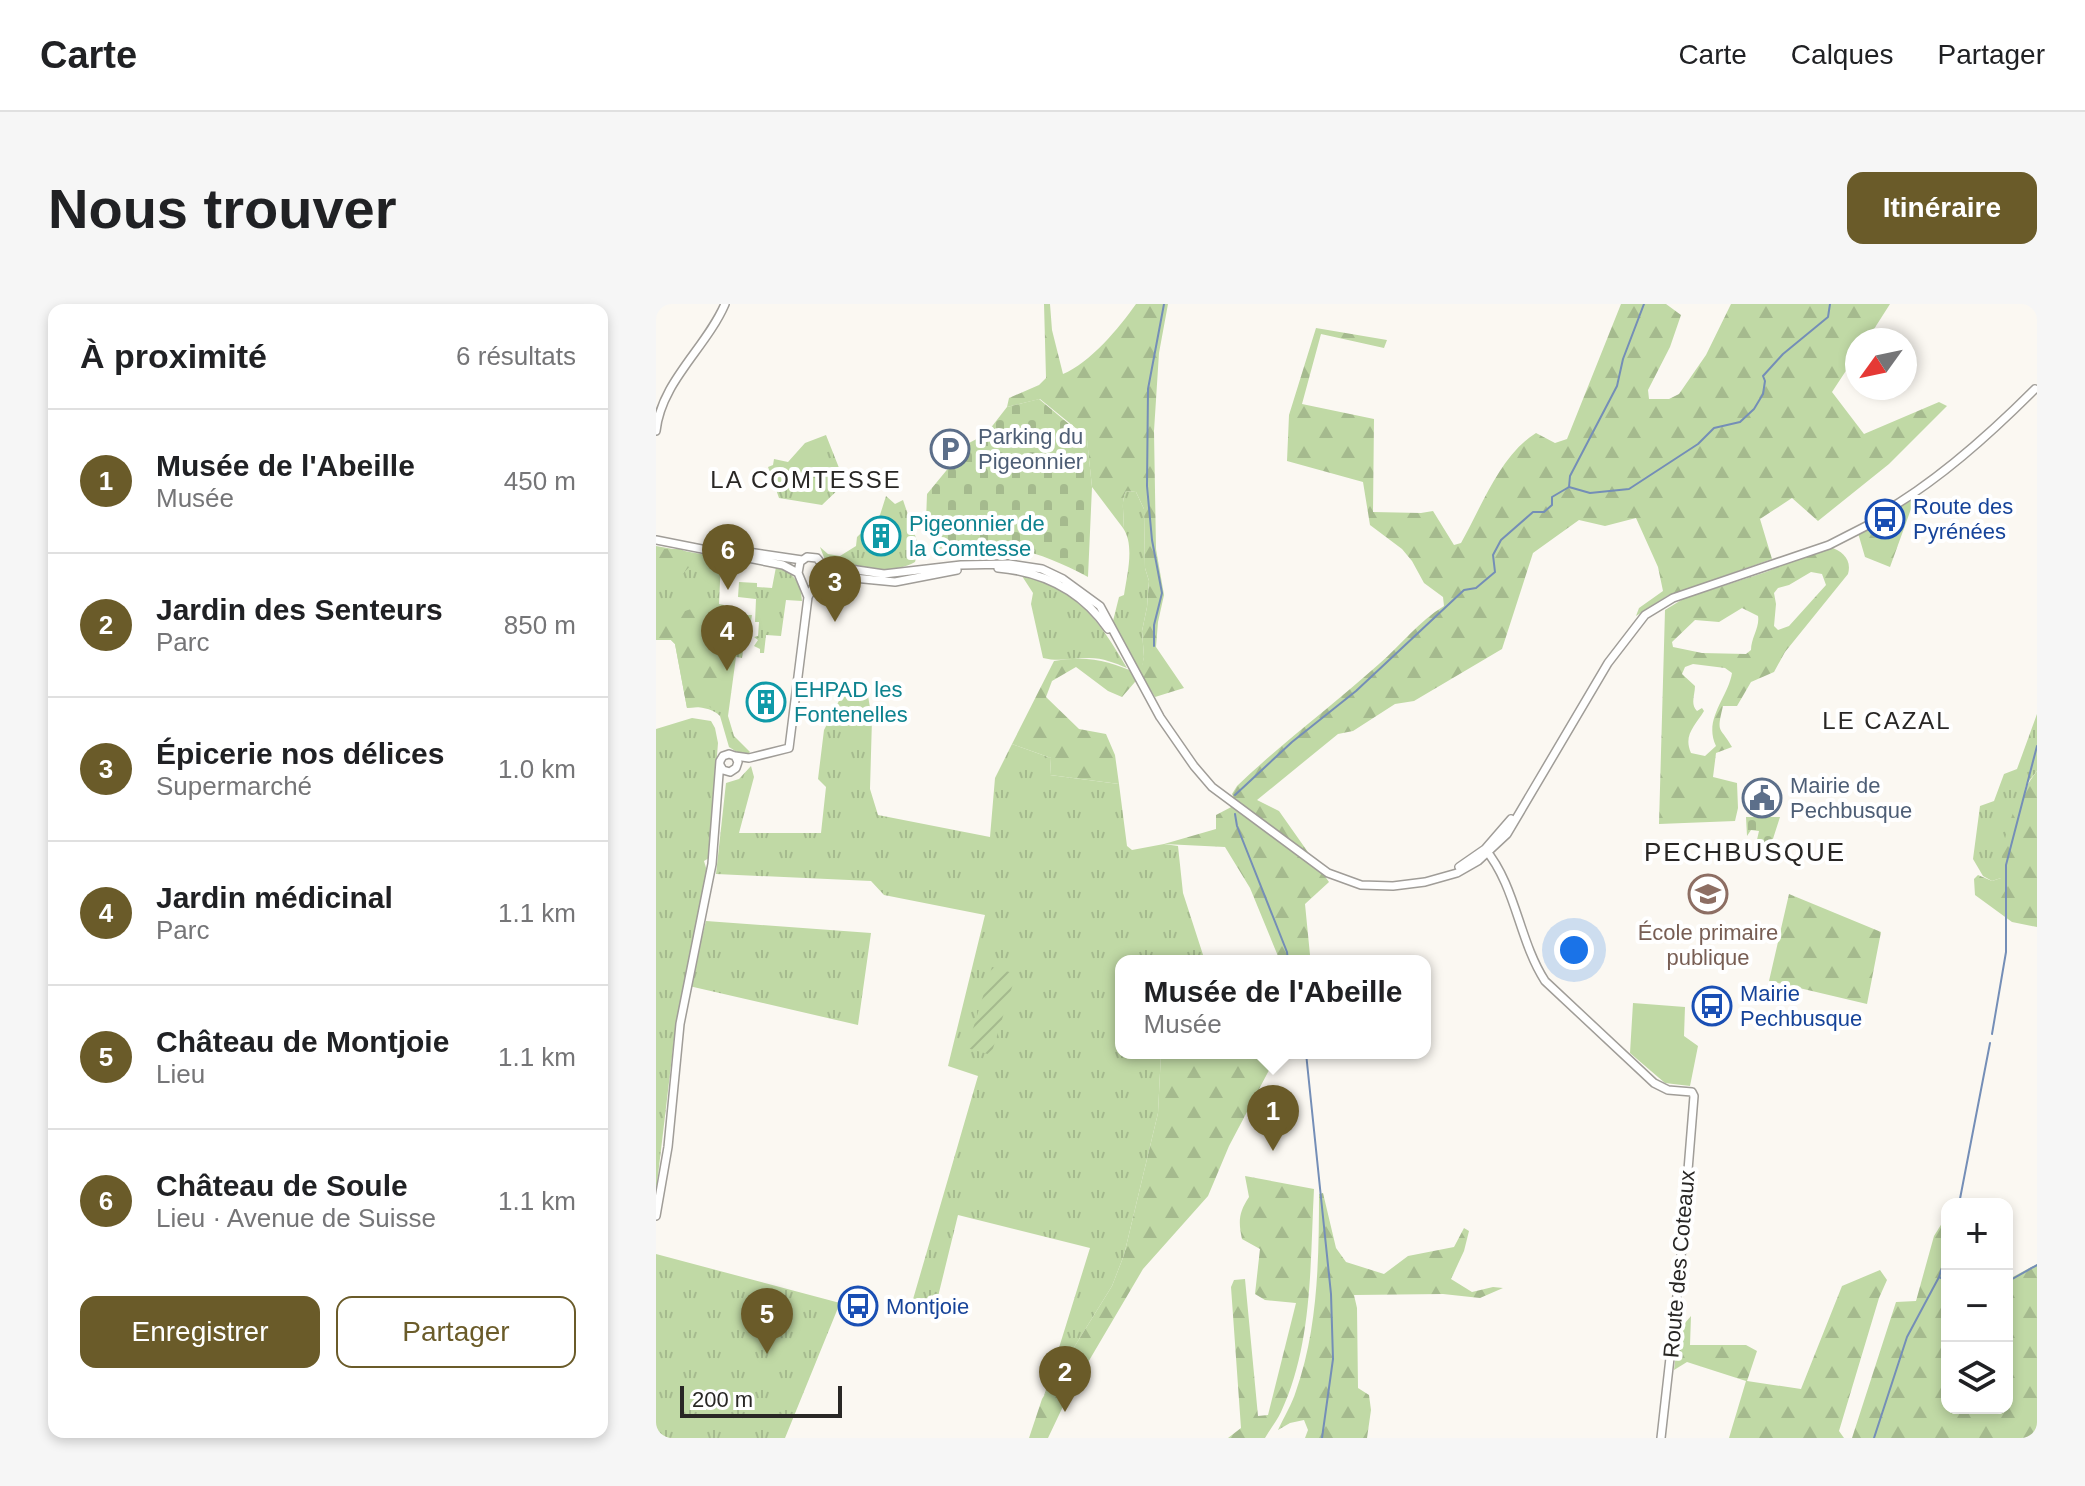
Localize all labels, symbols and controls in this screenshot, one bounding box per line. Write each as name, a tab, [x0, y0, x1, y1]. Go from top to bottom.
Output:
text: Carte	[40, 34, 137, 76]
text: Carte	[1678, 39, 1747, 70]
text: Calques	[1791, 39, 1894, 70]
text: Partager	[1938, 39, 2045, 70]
button: Itinéraire	[1847, 172, 2037, 244]
text: Nous trouver	[48, 177, 397, 240]
north arrow	[1845, 328, 1917, 400]
text: À proximité	[80, 337, 267, 375]
text: 6 résultats	[456, 341, 576, 371]
place label: Parking du Pigeonnier	[978, 424, 1083, 474]
parking icon: Parking du Pigeonnier	[929, 428, 971, 470]
text: Musée de l'Abeille	[156, 449, 415, 482]
text: 1	[99, 466, 113, 496]
text: 450 m	[504, 466, 576, 496]
district label: LA COMTESSE	[710, 466, 902, 493]
text: Musée	[156, 483, 234, 513]
place label: Route des Pyrénées	[1913, 494, 2013, 544]
bus stop icon: Route des Pyrénées	[1864, 498, 1906, 540]
place label: Pigeonnier de la Comtesse	[909, 511, 1045, 561]
building icon: Pigeonnier de la Comtesse	[860, 515, 902, 557]
pin: 6	[702, 524, 754, 590]
pin: 3	[809, 556, 861, 622]
text: Jardin des Senteurs	[156, 593, 443, 626]
pin: 4	[701, 605, 753, 671]
text: 2	[99, 610, 113, 640]
text: 850 m	[504, 610, 576, 640]
text: Parc	[156, 627, 209, 657]
place label: EHPAD les Fontenelles	[794, 677, 908, 727]
building icon: EHPAD les Fontenelles	[745, 681, 787, 723]
district label: LE CAZAL	[1822, 707, 1952, 734]
text: Épicerie nos délices	[156, 737, 444, 770]
text: 3	[99, 754, 113, 784]
text: 1.0 km	[498, 754, 576, 784]
text: Supermarché	[156, 771, 312, 801]
place label: Mairie de Pechbusque	[1790, 773, 1912, 823]
public building icon: Mairie de Pechbusque	[1741, 777, 1783, 819]
district label: PECHBUSQUE	[1644, 837, 1846, 867]
school or university icon: École primaire publique	[1687, 873, 1729, 915]
text: Jardin médicinal	[156, 881, 393, 914]
text: 4	[99, 898, 113, 928]
text: 1.1 km	[498, 898, 576, 928]
text: Parc	[156, 915, 209, 945]
place label: École primaire publique	[1638, 920, 1778, 970]
your location	[1554, 930, 1594, 970]
popup	[1115, 955, 1431, 1059]
text: Musée de l'Abeille	[1144, 975, 1402, 1008]
place label: Mairie Pechbusque	[1740, 981, 1862, 1031]
bus stop icon: Mairie Pechbusque	[1691, 985, 1733, 1027]
text: Musée	[1144, 1009, 1222, 1039]
text: Château de Montjoie	[156, 1025, 449, 1058]
text: 5	[99, 1042, 113, 1072]
text: 1.1 km	[498, 1042, 576, 1072]
text: Lieu	[156, 1059, 205, 1089]
pin: 1	[1247, 1085, 1299, 1151]
text: Château de Soule	[156, 1169, 408, 1202]
street label: Route des Coteaux	[1658, 1169, 1700, 1359]
text: 6	[99, 1186, 113, 1216]
text: 1.1 km	[498, 1186, 576, 1216]
map controls	[1941, 1198, 2013, 1414]
button: +	[1941, 1198, 2013, 1270]
text: Lieu · Avenue de Suisse	[156, 1203, 436, 1233]
button: −	[1941, 1270, 2013, 1342]
bus stop icon: Montjoie	[837, 1285, 879, 1327]
pin: 5	[741, 1288, 793, 1354]
place label: Montjoie	[886, 1294, 969, 1319]
button: Enregistrer	[80, 1296, 320, 1368]
button: Partager	[336, 1296, 576, 1368]
button: layers	[1941, 1342, 2013, 1414]
pin: 2	[1039, 1346, 1091, 1412]
scale bar	[680, 1382, 842, 1418]
text: 200 m	[692, 1387, 753, 1412]

